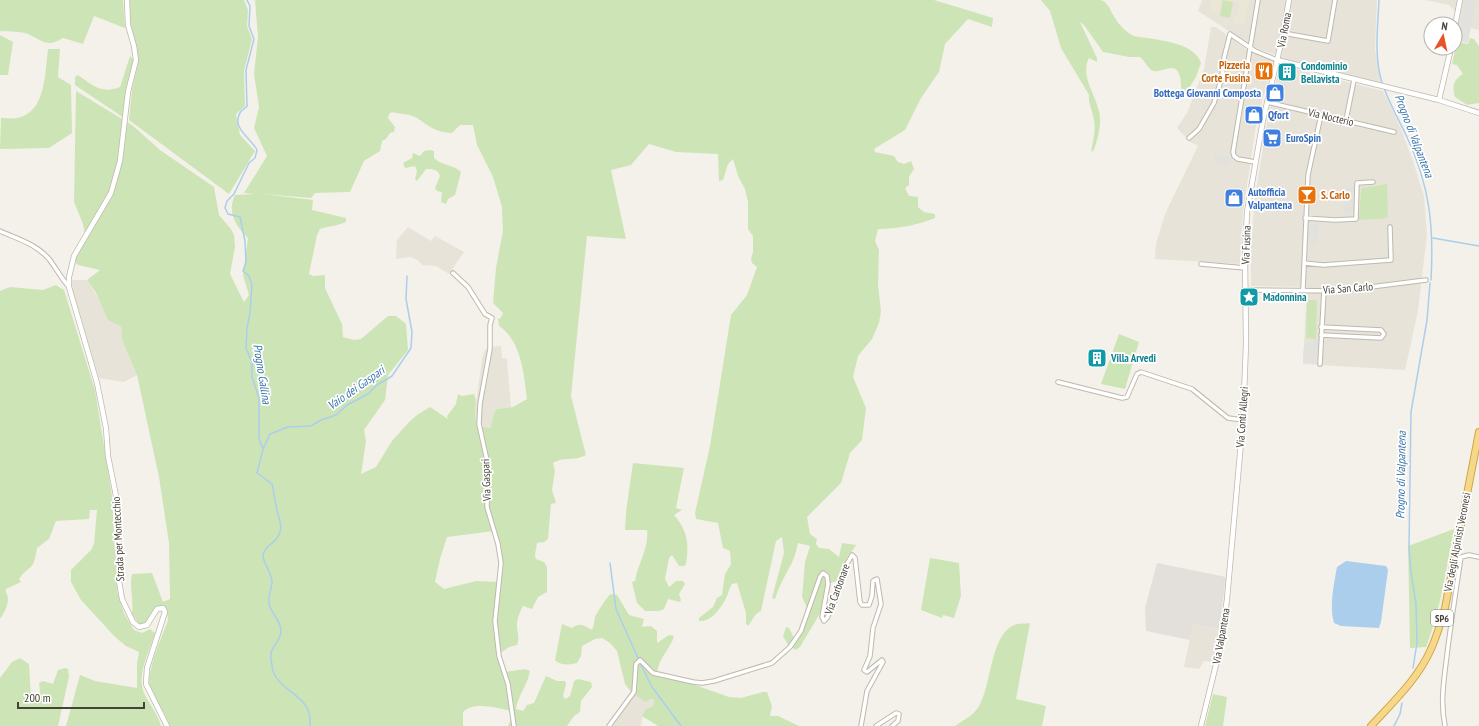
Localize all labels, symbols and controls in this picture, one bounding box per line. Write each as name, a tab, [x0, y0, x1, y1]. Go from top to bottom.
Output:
street label: Via Roma	[1274, 11, 1294, 50]
north arrow	[1423, 16, 1463, 56]
text: N	[1441, 19, 1449, 34]
place label: Pizzeria Corte Fusina	[1201, 58, 1250, 85]
place label: Condominio Bellavista	[1301, 59, 1348, 86]
restaurant icon: Pizzeria Corte Fusina	[1253, 60, 1275, 82]
building icon: Condominio Bellavista	[1276, 61, 1298, 83]
shop icon: Bottega Giovanni Composta	[1264, 82, 1286, 104]
place label: Bottega Giovanni Composta	[1154, 86, 1261, 100]
water label: Progno di Valpantena	[1392, 92, 1438, 181]
shop icon: Qfort	[1243, 104, 1265, 126]
street label: Via Nocterio	[1306, 105, 1355, 129]
place label: Qfort	[1268, 108, 1289, 122]
supermarket icon: EuroSpin	[1261, 127, 1283, 149]
place label: EuroSpin	[1286, 131, 1321, 145]
bar icon: S. Carlo	[1296, 184, 1318, 206]
place label: Autofficia Valpantena	[1247, 185, 1292, 212]
shop icon: Autofficia Valpantena	[1223, 187, 1245, 209]
place label: S. Carlo	[1321, 188, 1350, 202]
street label: Via Fusina	[1238, 225, 1254, 266]
street label: Via San Carlo	[1322, 279, 1374, 297]
place icon: Madonnina	[1238, 286, 1260, 308]
place label: Madonnina	[1263, 290, 1307, 304]
water label: Progno Gallina	[250, 343, 275, 406]
building icon: Villa Arvedi	[1086, 347, 1108, 369]
place label: Villa Arvedi	[1110, 351, 1156, 365]
water label: Vaio dei Gaspari	[324, 362, 388, 413]
street label: Via Conti Allegri	[1233, 386, 1251, 449]
water label: Progno di Valpantena	[1392, 430, 1409, 519]
street label: Via Gaspari	[478, 459, 494, 502]
street label: Via degli Alpinisti Veronesi	[1440, 491, 1473, 594]
street label: Strada per Montecchio	[109, 496, 127, 582]
street label: Via Carbonare	[821, 561, 853, 617]
street label: Via Valpantena	[1209, 607, 1233, 666]
road number: SP6	[1431, 610, 1453, 626]
scale bar	[18, 684, 144, 710]
text: 200 m	[24, 690, 51, 705]

